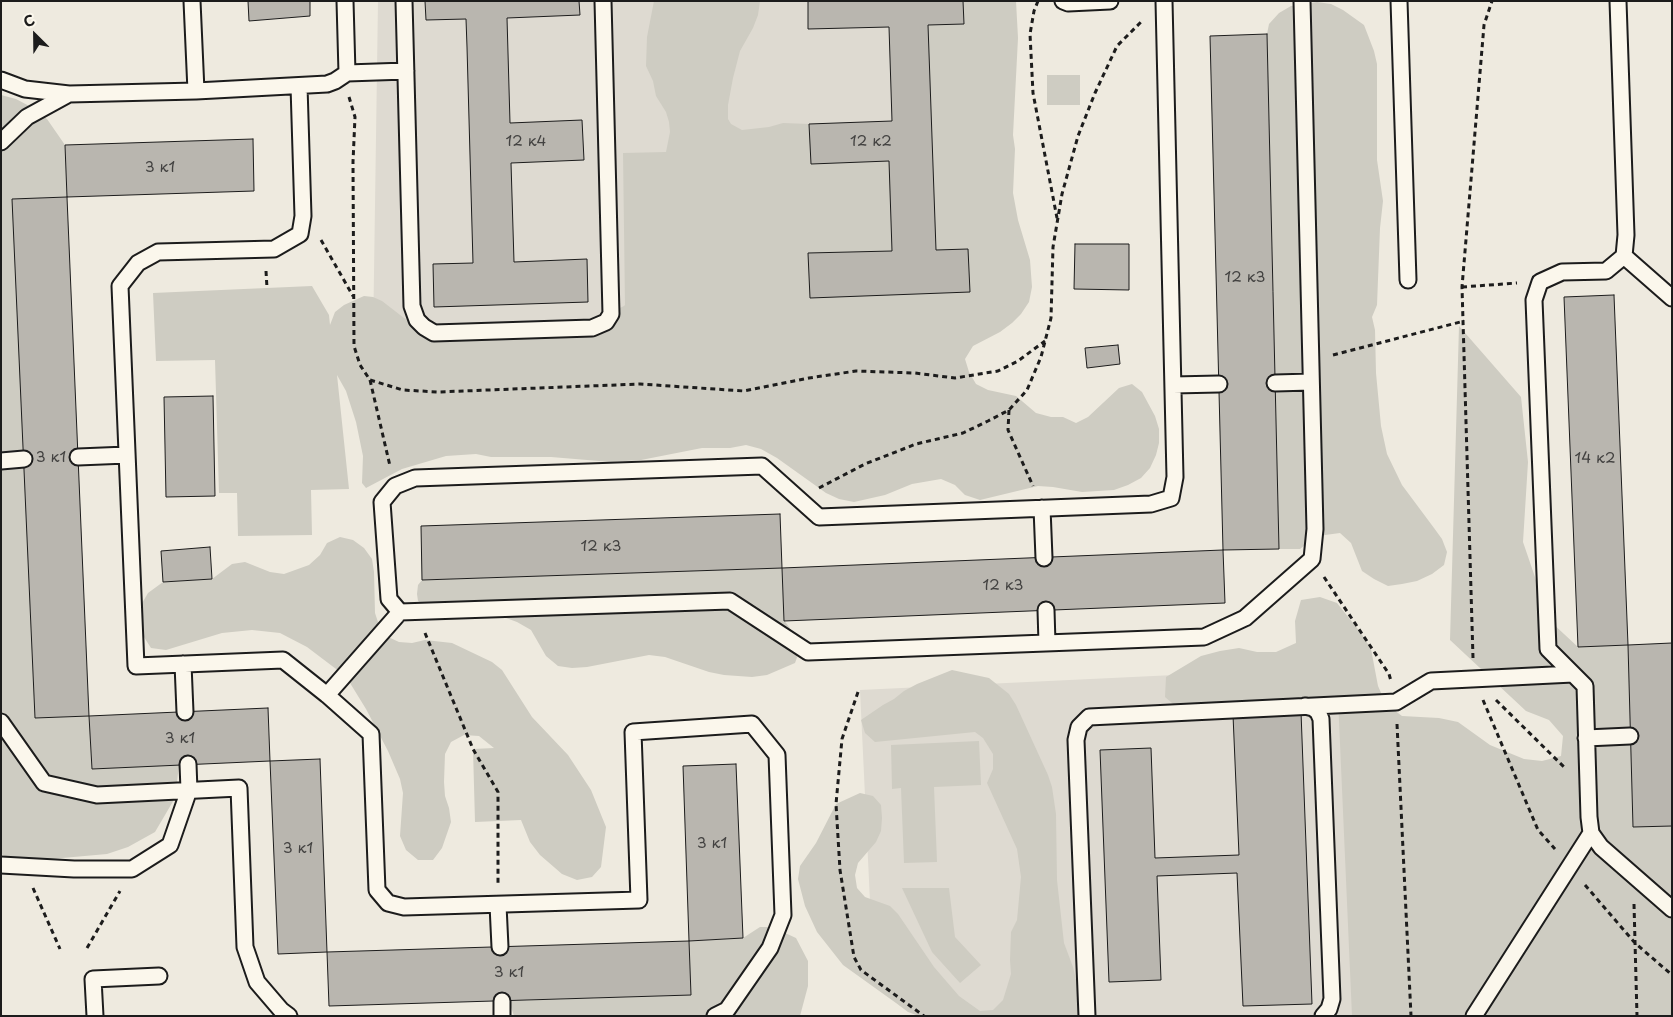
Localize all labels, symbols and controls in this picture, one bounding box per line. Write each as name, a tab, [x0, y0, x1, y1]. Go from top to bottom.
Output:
text: С	[20, 9, 38, 32]
north arrow	[10, 10, 60, 60]
house number: 12 к4	[505, 133, 547, 151]
house number: 12 к2	[850, 133, 892, 151]
house number: 3 к1	[145, 159, 175, 177]
house number: 12 к3	[1224, 269, 1266, 287]
house number: 3 к1	[36, 449, 66, 467]
house number: 14 к2	[1574, 450, 1616, 468]
house number: 12 к3	[580, 538, 622, 556]
house number: 12 к3	[982, 577, 1024, 595]
house number: 3 к1	[165, 730, 195, 748]
house number: 3 к1	[697, 835, 727, 853]
house number: 3 к1	[283, 840, 313, 858]
house number: 3 к1	[494, 964, 524, 982]

